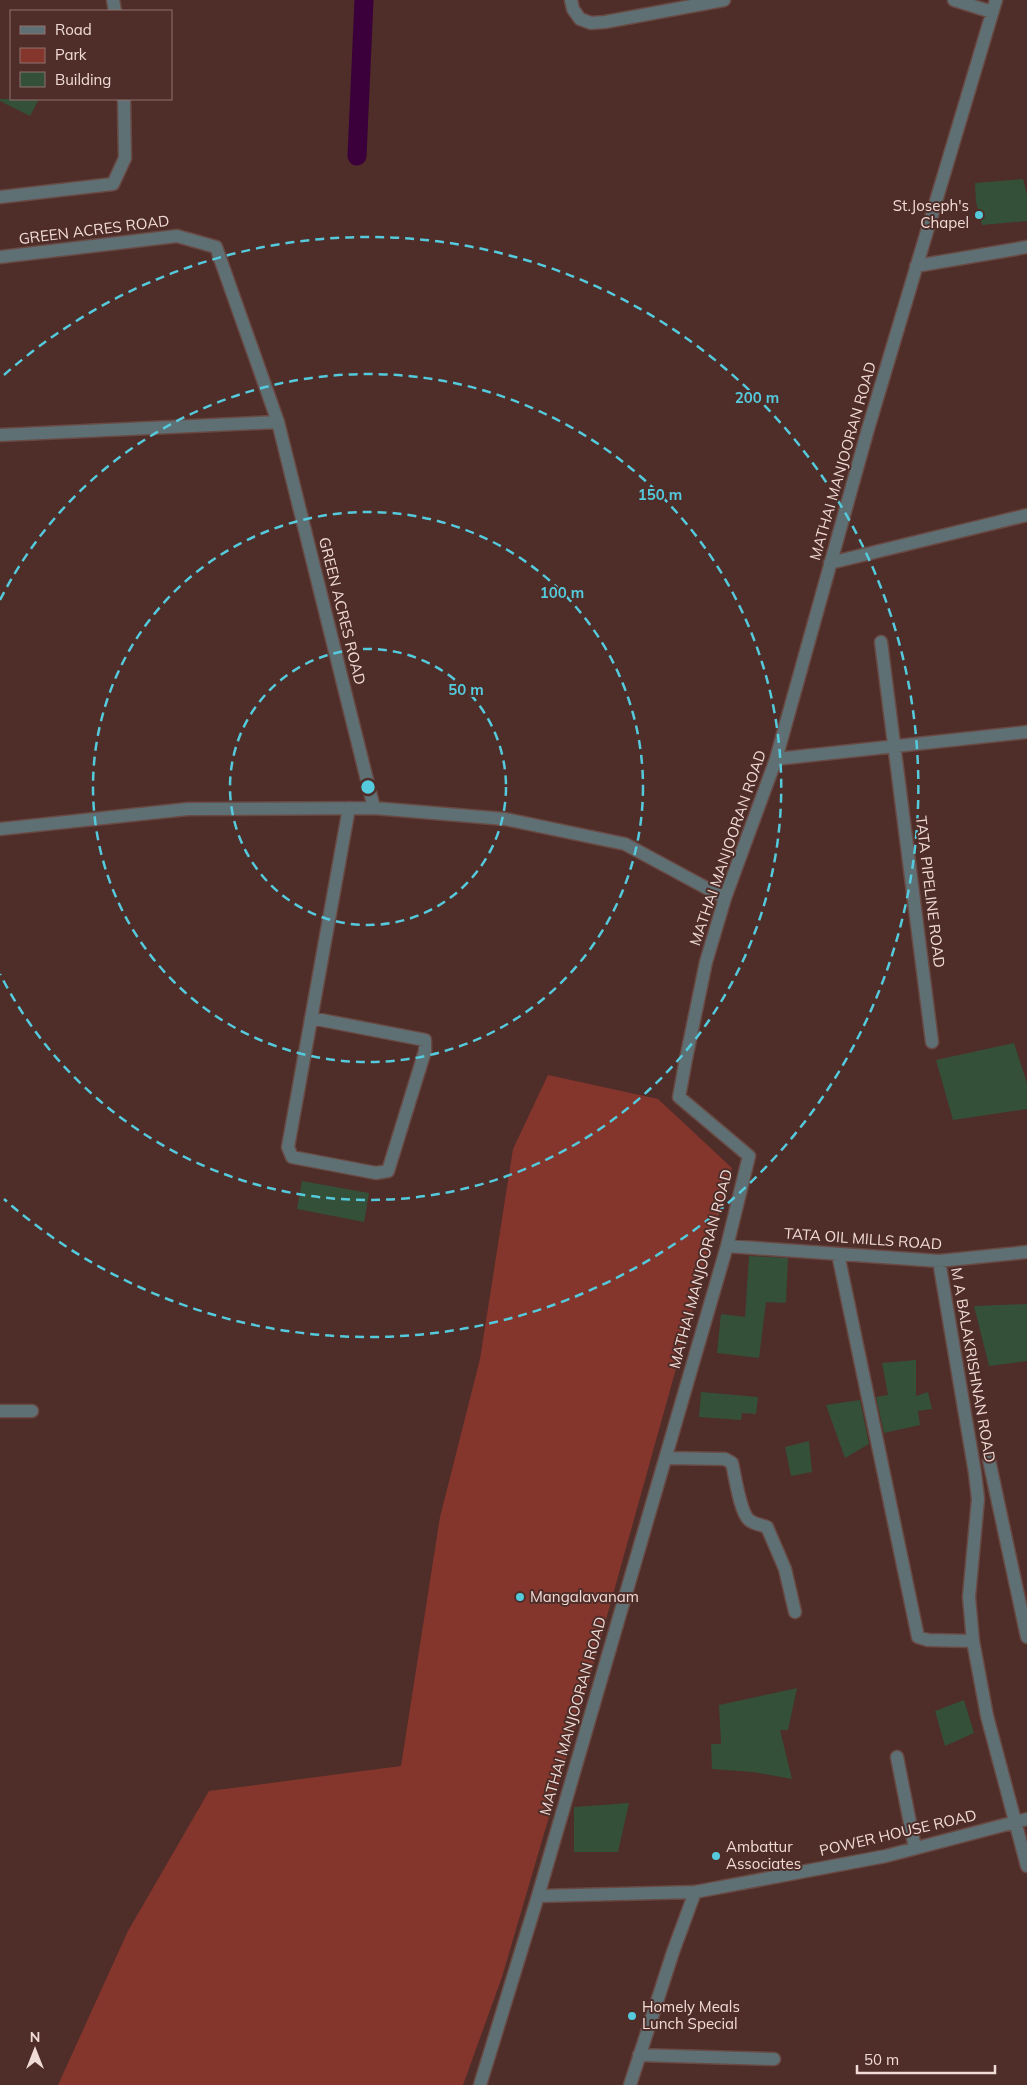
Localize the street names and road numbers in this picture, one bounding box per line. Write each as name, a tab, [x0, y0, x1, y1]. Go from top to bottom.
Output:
street label: GREEN ACRES ROAD	[18, 211, 170, 248]
street label: MATHAI MANJOORAN ROAD	[805, 359, 880, 562]
street label: GREEN ACRES ROAD	[315, 535, 370, 687]
street label: MATHAI MANJOORAN ROAD	[685, 748, 770, 948]
street label: TATA PIPELINE ROAD	[912, 815, 949, 969]
street label: MATHAI MANJOORAN ROAD	[665, 1167, 736, 1371]
street label: TATA OIL MILLS ROAD	[783, 1224, 943, 1253]
street label: M A BALAKRISHNAN ROAD	[947, 1266, 1000, 1464]
street label: MATHAI MANJOORAN ROAD	[535, 1614, 610, 1817]
street label: POWER HOUSE ROAD	[817, 1805, 978, 1860]

